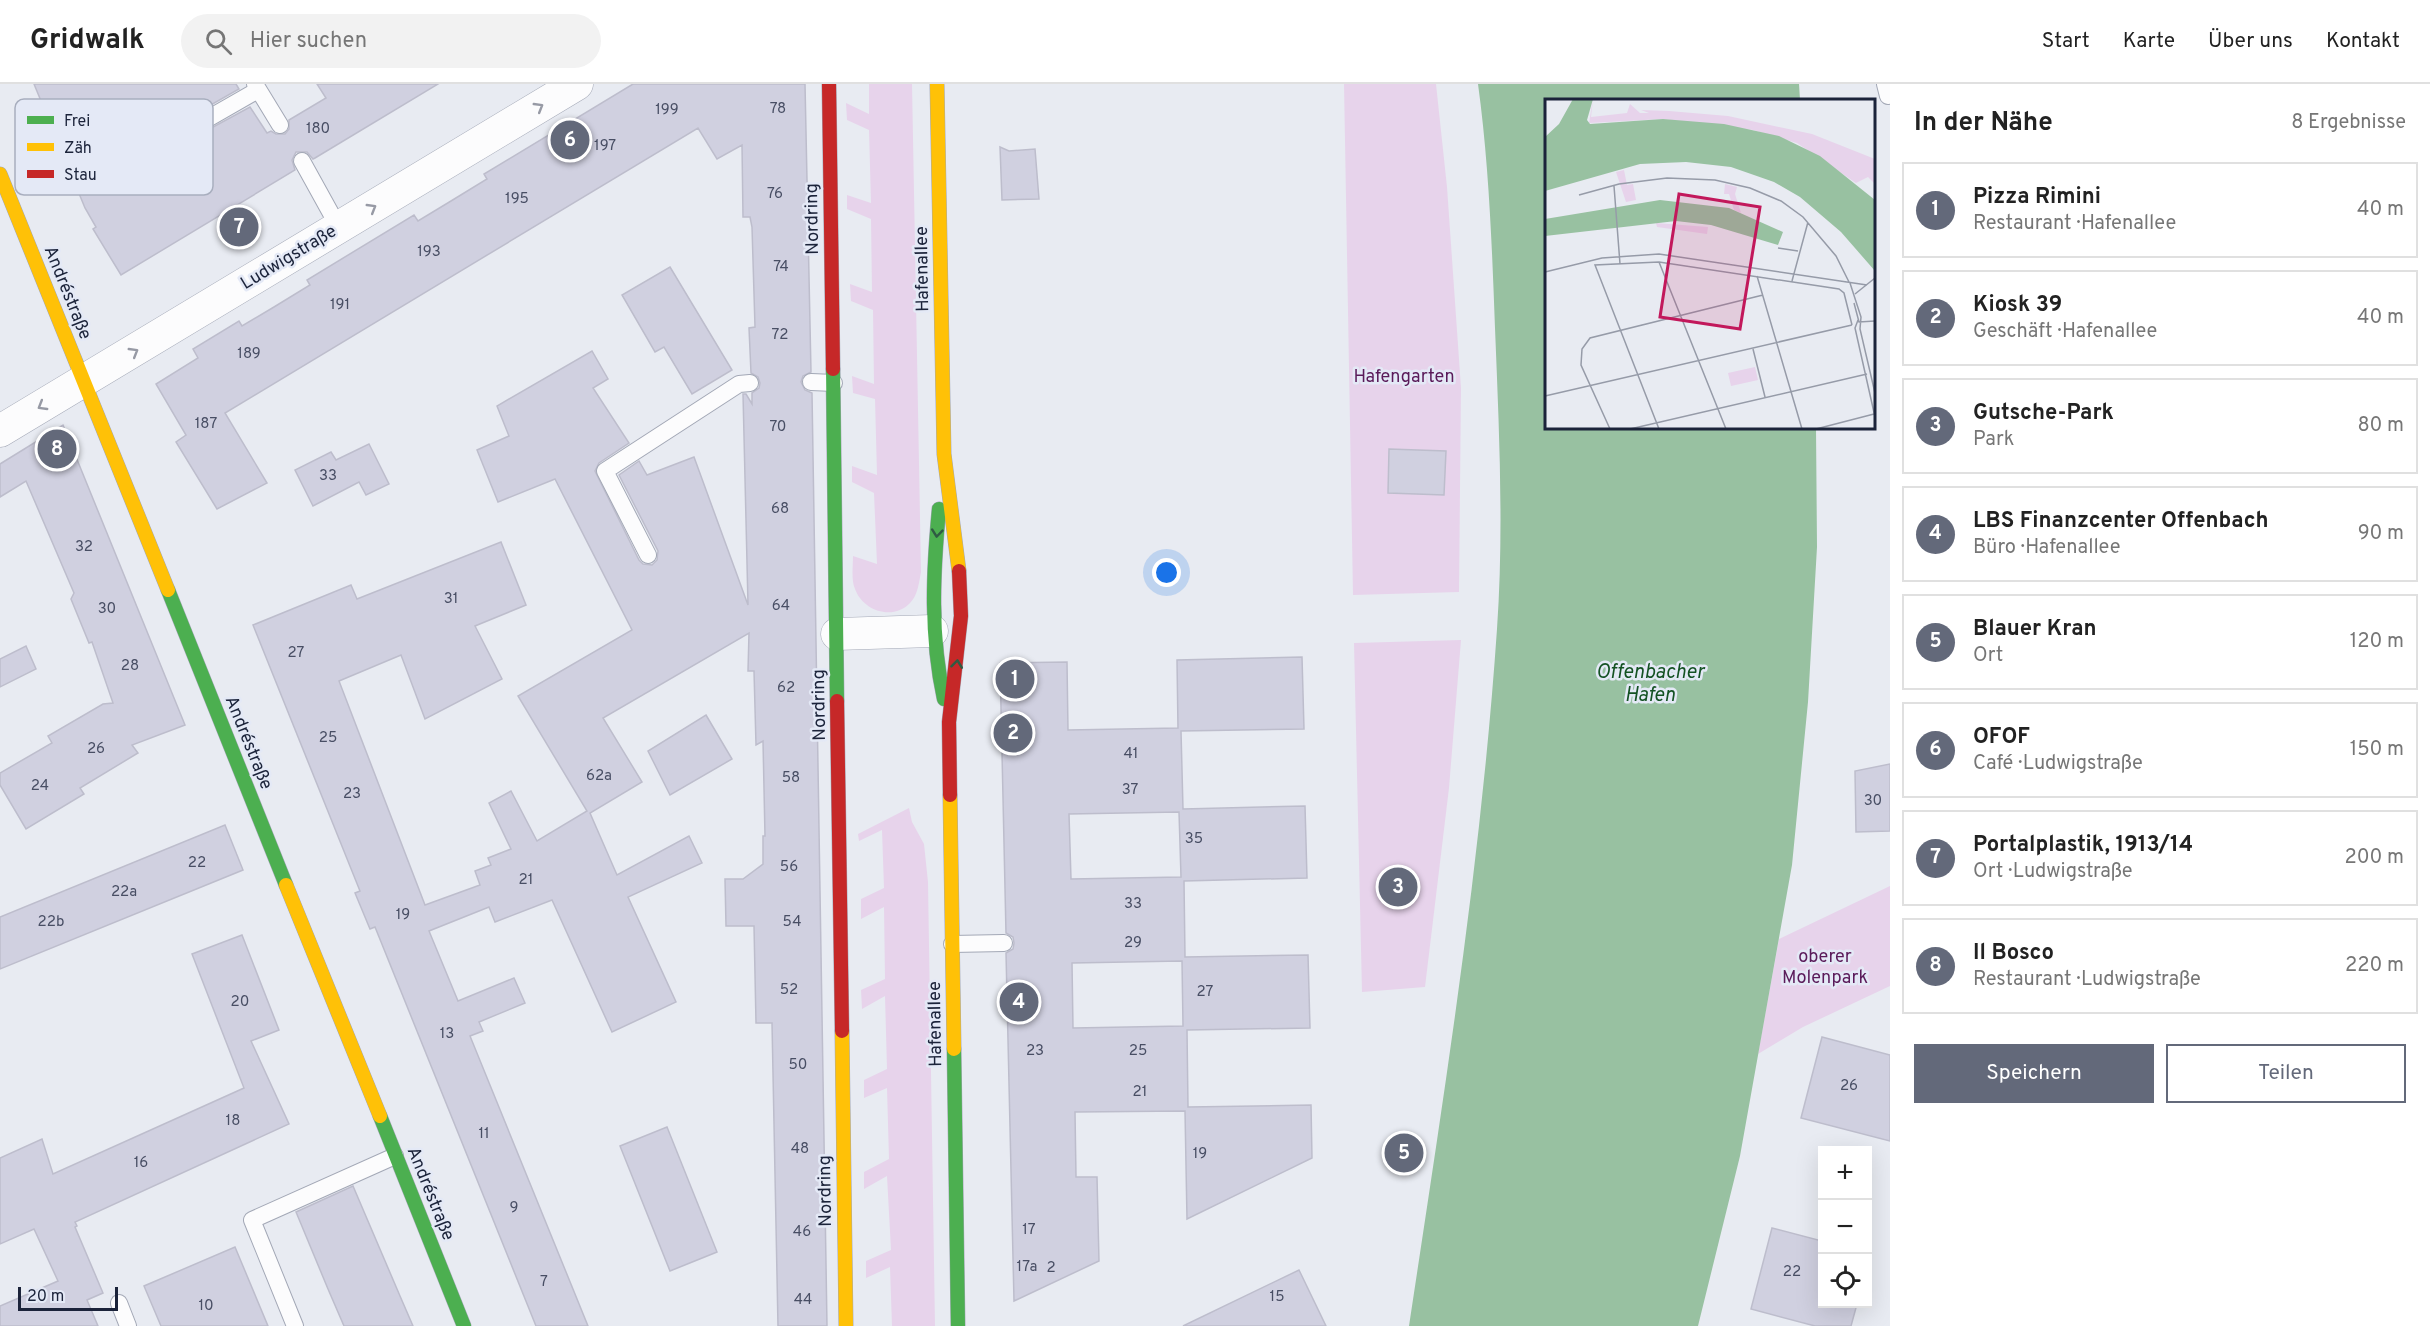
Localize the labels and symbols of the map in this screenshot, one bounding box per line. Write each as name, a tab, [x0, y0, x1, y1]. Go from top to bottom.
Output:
legend	[15, 99, 213, 195]
inset map	[1545, 99, 1875, 429]
house number: 78	[770, 100, 786, 119]
house number: 199	[655, 101, 679, 120]
one-way arrow	[533, 102, 543, 114]
text: Frei	[64, 112, 90, 132]
pin: 6	[550, 118, 590, 162]
house number: 180	[306, 120, 330, 139]
house number: 197	[594, 137, 616, 156]
text: Zäh	[64, 139, 92, 159]
text: Stau	[64, 166, 97, 186]
street label: Nordring	[801, 183, 825, 255]
house number: 76	[767, 185, 783, 204]
house number: 195	[505, 190, 529, 209]
one-way arrow	[366, 203, 376, 215]
pin: 7	[220, 204, 258, 250]
street label: Ludwigstraße	[237, 220, 341, 296]
street label: Hafenallee	[911, 226, 935, 312]
street label: Andréstraße	[38, 243, 96, 343]
house number: 193	[417, 243, 441, 262]
house number: 74	[773, 258, 789, 277]
house number: 191	[330, 296, 350, 315]
house number: 72	[772, 326, 788, 345]
house number: 189	[237, 345, 261, 364]
one-way arrow	[128, 347, 138, 359]
park label: Hafengarten	[1353, 366, 1455, 389]
one-way arrow	[38, 399, 48, 411]
house number: 187	[195, 415, 217, 434]
house number: 70	[769, 418, 787, 437]
pin: 8	[38, 426, 76, 472]
house number: 33	[319, 467, 337, 486]
house number: 68	[771, 500, 789, 519]
one-way arrow	[931, 528, 944, 537]
house number: 32	[75, 538, 93, 557]
your location	[1152, 558, 1181, 587]
house number: 31	[444, 590, 458, 609]
house number: 64	[772, 597, 790, 616]
house number: 30	[98, 600, 116, 619]
house number: 27	[288, 644, 305, 663]
pin: 1	[996, 656, 1034, 702]
house number: 28	[121, 657, 139, 676]
one-way arrow	[950, 659, 963, 668]
water label: Offenbacher Hafen	[1596, 660, 1705, 709]
street label: Nordring	[808, 669, 832, 741]
house number: 62	[777, 679, 795, 698]
street label: Andréstraße	[219, 693, 277, 793]
pin: 2	[994, 710, 1032, 756]
house number: 25	[319, 729, 337, 748]
house number: 26	[87, 740, 105, 759]
house number: 41	[1124, 745, 1138, 764]
house number: 62a	[586, 767, 612, 786]
house number: 58	[782, 769, 800, 788]
house number: 24	[31, 777, 49, 796]
house number: 37	[1122, 781, 1139, 800]
house number: 23	[343, 785, 361, 804]
house number: 30	[1864, 792, 1882, 811]
house number: 35	[1185, 830, 1203, 849]
house number: 22	[188, 854, 206, 873]
house number: 56	[780, 858, 798, 877]
pin: 3	[1378, 864, 1418, 910]
house number: 21	[519, 871, 533, 890]
house number: 22a	[111, 883, 137, 902]
house number: 33	[1124, 895, 1142, 914]
house number: 19	[396, 906, 410, 925]
house number: 22b	[38, 913, 64, 932]
house number: 54	[783, 913, 801, 932]
house number: 29	[1124, 934, 1142, 953]
park label: oberer Molenpark	[1782, 946, 1868, 990]
pin: 4	[1000, 980, 1038, 1024]
house number: 52	[780, 981, 798, 1000]
street label: Hafenallee	[924, 981, 948, 1067]
house number: 27	[1197, 983, 1214, 1002]
house number: 20	[231, 993, 249, 1012]
house number: 13	[440, 1025, 454, 1044]
house number: 23	[1026, 1042, 1044, 1061]
house number: 25	[1129, 1042, 1147, 1061]
house number: 50	[789, 1056, 807, 1075]
house number: 26	[1840, 1077, 1858, 1096]
house number: 21	[1133, 1083, 1147, 1102]
house number: 18	[226, 1112, 240, 1131]
house number: 11	[478, 1125, 490, 1144]
pin: 5	[1384, 1130, 1424, 1176]
house number: 48	[791, 1140, 809, 1159]
street label: Andréstraße	[401, 1144, 459, 1244]
house number: 19	[1193, 1145, 1207, 1164]
house number: 16	[134, 1154, 148, 1173]
street label: Nordring	[814, 1155, 838, 1227]
house number: 9	[510, 1199, 518, 1218]
house number: 17	[1022, 1221, 1036, 1240]
house number: 46	[793, 1223, 811, 1242]
house number: 17a	[1017, 1258, 1037, 1277]
house number: 2	[1046, 1259, 1056, 1278]
house number: 22	[1783, 1263, 1801, 1282]
house number: 7	[540, 1273, 548, 1292]
scale bar	[18, 1284, 118, 1312]
house number: 15	[1270, 1288, 1284, 1307]
house number: 44	[794, 1291, 812, 1310]
house number: 10	[198, 1297, 214, 1316]

